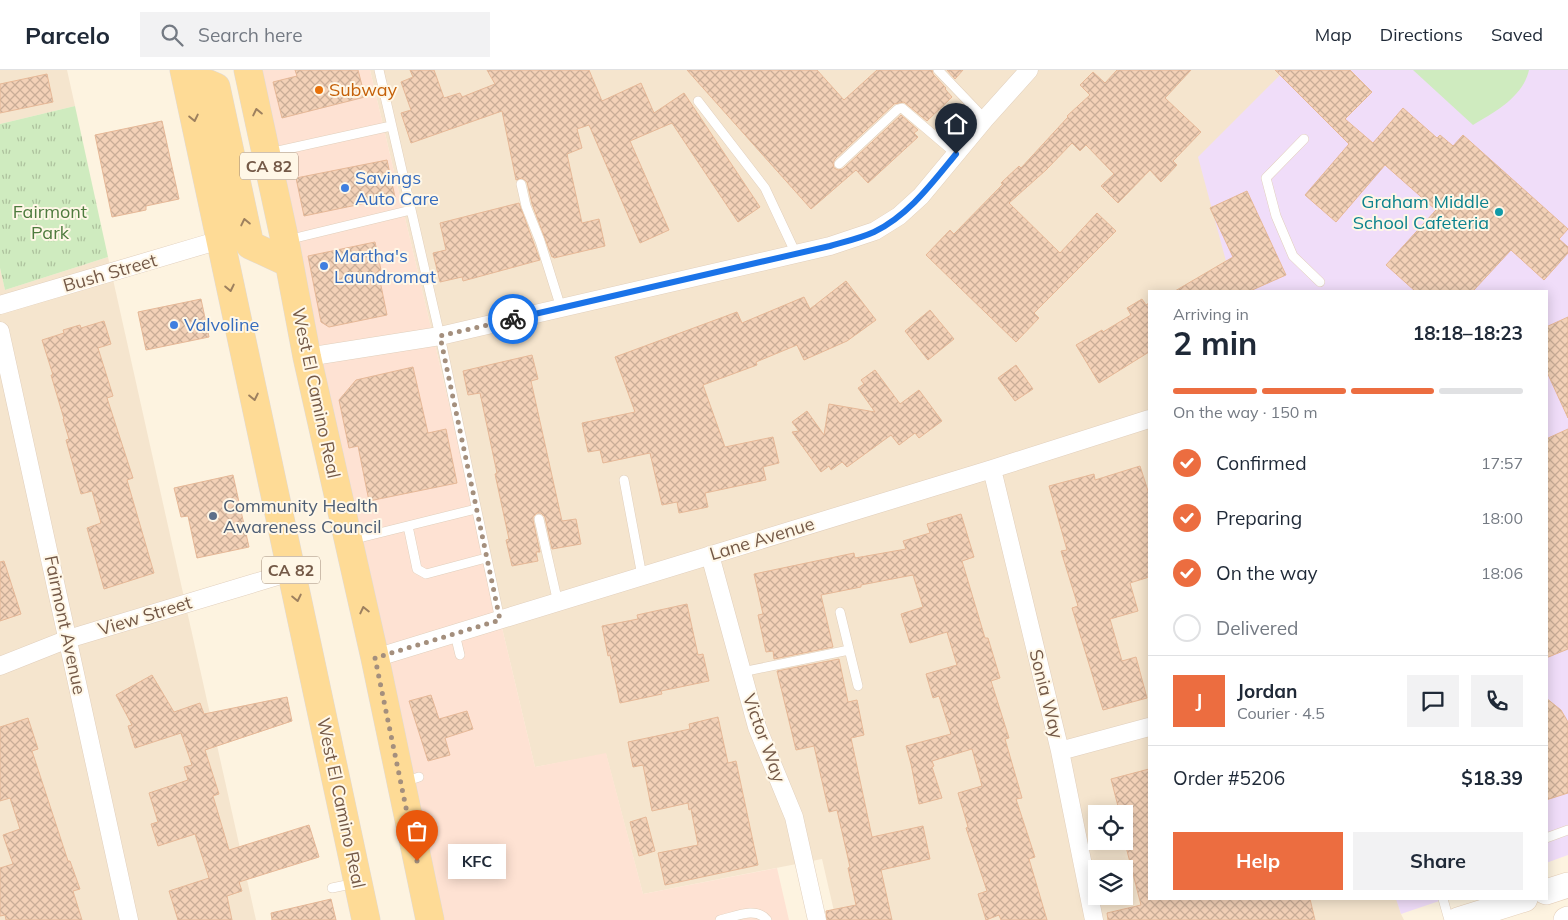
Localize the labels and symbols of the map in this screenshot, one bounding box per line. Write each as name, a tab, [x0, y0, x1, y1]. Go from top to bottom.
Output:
place label: Subway	[329, 78, 397, 101]
marker: Subway	[313, 84, 325, 96]
pin	[935, 103, 977, 154]
one-way arrow	[252, 108, 263, 117]
one-way arrow	[188, 113, 199, 122]
road number: CA 82	[240, 152, 298, 180]
place label: Savings Auto Care	[355, 166, 439, 210]
marker: Savings Auto Care	[339, 182, 351, 194]
place label: Graham Middle School Cafeteria	[1353, 190, 1489, 234]
park label: Fairmont Park	[13, 200, 87, 244]
marker: Graham Middle School Cafeteria	[1493, 206, 1505, 218]
one-way arrow	[240, 218, 251, 227]
place label: Martha's Laundromat	[334, 244, 436, 288]
street label: Bush Street	[60, 248, 159, 297]
marker: Martha's Laundromat	[318, 260, 330, 272]
one-way arrow	[225, 284, 235, 292]
courier	[488, 294, 538, 344]
street label: West El Camino Real	[287, 306, 346, 480]
place label: Valvoline	[184, 313, 259, 336]
marker: Valvoline	[168, 319, 180, 331]
one-way arrow	[248, 393, 259, 401]
place label: Community Health Awareness Council	[223, 494, 382, 538]
marker: Community Health Awareness Council	[207, 510, 219, 522]
street label: Lane Avenue	[707, 512, 817, 565]
street label: Fairmont Avenue	[40, 553, 91, 697]
road number: CA 82	[262, 556, 320, 584]
street label: View Street	[95, 590, 194, 641]
one-way arrow	[291, 594, 302, 603]
one-way arrow	[359, 606, 370, 615]
street label: Sonia Way	[1024, 647, 1069, 741]
street label: Victor Way	[738, 690, 791, 786]
street label: West El Camino Real	[312, 716, 371, 890]
pin	[396, 810, 438, 861]
callout: KFC	[447, 844, 504, 878]

